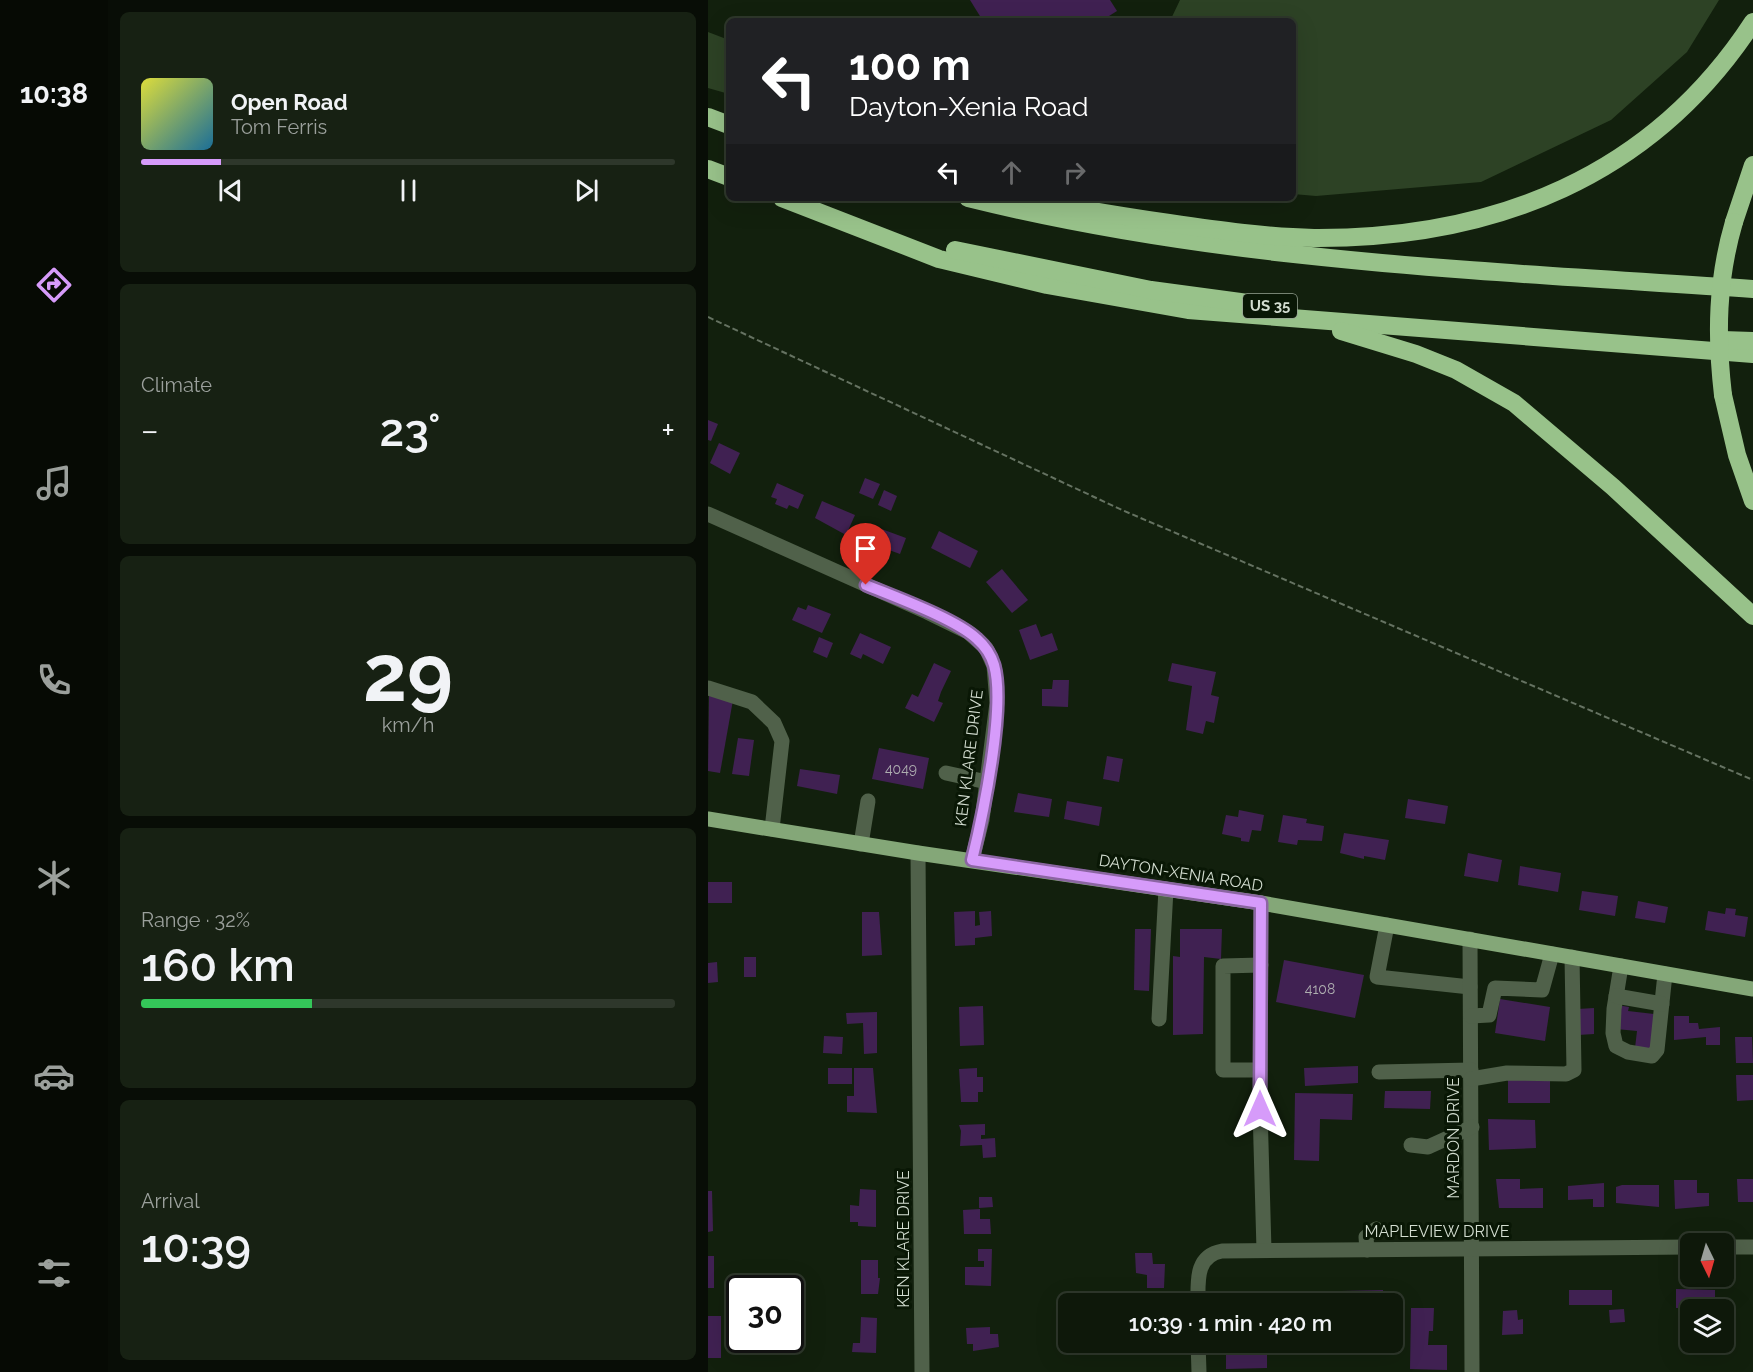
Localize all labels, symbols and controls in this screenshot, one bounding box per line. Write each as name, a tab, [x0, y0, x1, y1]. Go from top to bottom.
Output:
text: 100 m	[849, 41, 971, 90]
icon: left	[750, 42, 828, 120]
text: 10:38	[20, 78, 88, 109]
text: Open Road	[231, 89, 348, 115]
text: Dayton-Xenia Road	[849, 91, 1089, 122]
text: Tom Ferris	[231, 115, 327, 139]
icon: left	[932, 156, 965, 189]
icon: ahead	[995, 156, 1028, 189]
icon: right	[1058, 156, 1091, 189]
icon: previous	[214, 174, 247, 207]
icon: pause	[392, 174, 425, 207]
icon: next	[570, 174, 603, 207]
icon: directions	[33, 264, 75, 306]
road number: US 35	[1243, 294, 1297, 318]
text: Climate	[141, 373, 212, 397]
text: 23°	[380, 404, 441, 457]
text: −	[141, 411, 159, 450]
text: +	[661, 411, 675, 450]
icon: music	[33, 462, 75, 504]
pin	[840, 523, 891, 585]
icon: arrive	[849, 532, 882, 565]
text: 29	[363, 628, 453, 719]
icon: phone	[33, 659, 75, 701]
street label: KEN KLARE DRIVE	[951, 688, 987, 827]
text: km/h	[382, 713, 434, 737]
house number: 4049	[885, 761, 917, 777]
street label: DAYTON-XENIA ROAD	[1098, 851, 1264, 895]
icon: climate	[33, 857, 75, 899]
text: Range · 32%	[141, 908, 250, 932]
text: 160 km	[141, 939, 295, 992]
house number: 4108	[1305, 981, 1335, 997]
icon: car	[33, 1055, 75, 1097]
position arrow	[1228, 1077, 1292, 1141]
street label: MARDON DRIVE	[1444, 1077, 1463, 1199]
street label: KEN KLARE DRIVE	[894, 1170, 913, 1308]
text: Arrival	[141, 1189, 200, 1213]
text: 10:39	[141, 1220, 251, 1273]
street label: MAPLEVIEW DRIVE	[1364, 1222, 1510, 1241]
north arrow	[1680, 1233, 1734, 1287]
map controls	[1680, 1233, 1734, 1353]
icon: filters	[33, 1252, 75, 1294]
speed limit sign: 30	[726, 1275, 804, 1353]
button: layers	[1680, 1299, 1734, 1353]
text: 10:39 · 1 min · 420 m	[1129, 1310, 1332, 1336]

